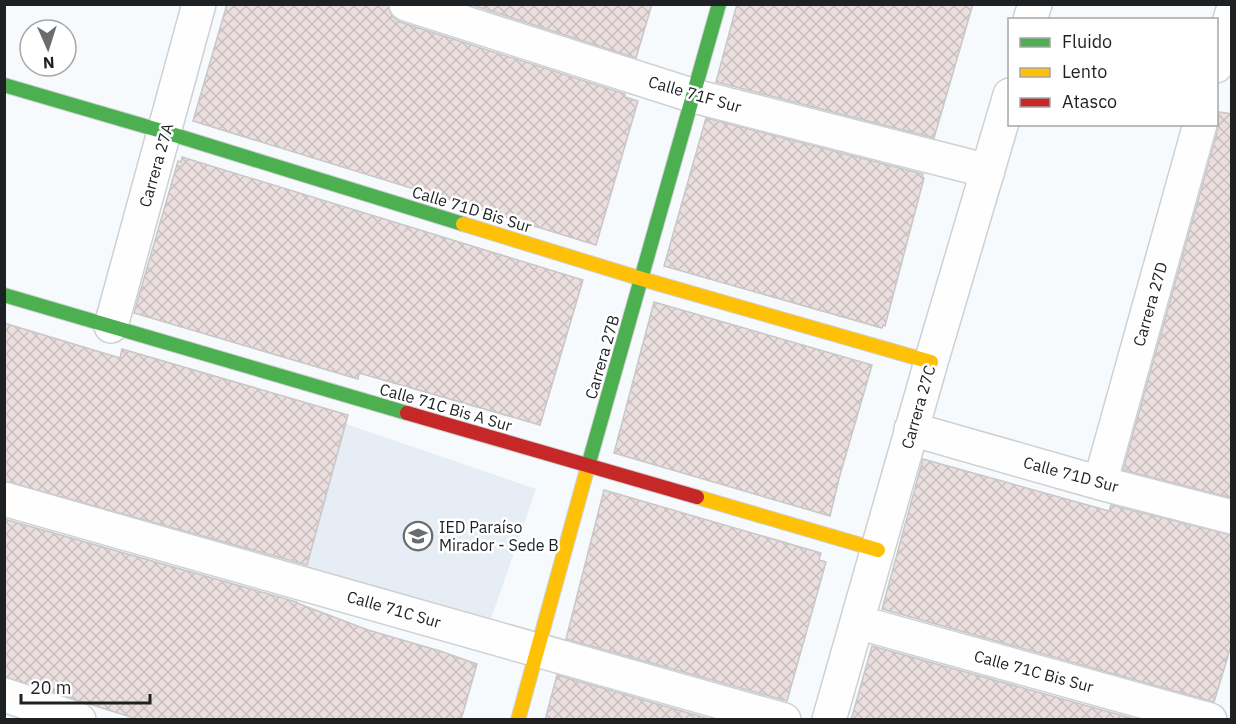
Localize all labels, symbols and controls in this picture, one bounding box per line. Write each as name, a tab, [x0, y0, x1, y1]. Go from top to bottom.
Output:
north arrow	[18, 18, 78, 78]
legend	[1008, 18, 1218, 126]
text: Fluido	[1062, 30, 1112, 53]
text: N	[42, 53, 55, 73]
text: Lento	[1062, 60, 1107, 83]
street label: Calle 71F Sur	[646, 71, 744, 117]
text: Atasco	[1062, 90, 1117, 113]
street label: Carrera 27A	[134, 121, 178, 209]
street label: Calle 71D Bis Sur	[410, 181, 534, 237]
street label: Carrera 27D	[1128, 259, 1172, 349]
street label: Carrera 27B	[580, 313, 624, 401]
street label: Carrera 27C	[897, 363, 940, 451]
street label: Calle 71C Bis A Sur	[377, 379, 515, 436]
street label: Calle 71D Sur	[1021, 452, 1121, 496]
place label: IED Paraíso Mirador - Sede B	[439, 517, 559, 555]
school or university icon: IED Paraíso Mirador - Sede B	[402, 520, 434, 552]
street label: Calle 71C Sur	[345, 586, 443, 632]
street label: Calle 71C Bis Sur	[972, 645, 1096, 697]
scale bar	[21, 667, 150, 705]
text: 20 m	[30, 676, 72, 699]

